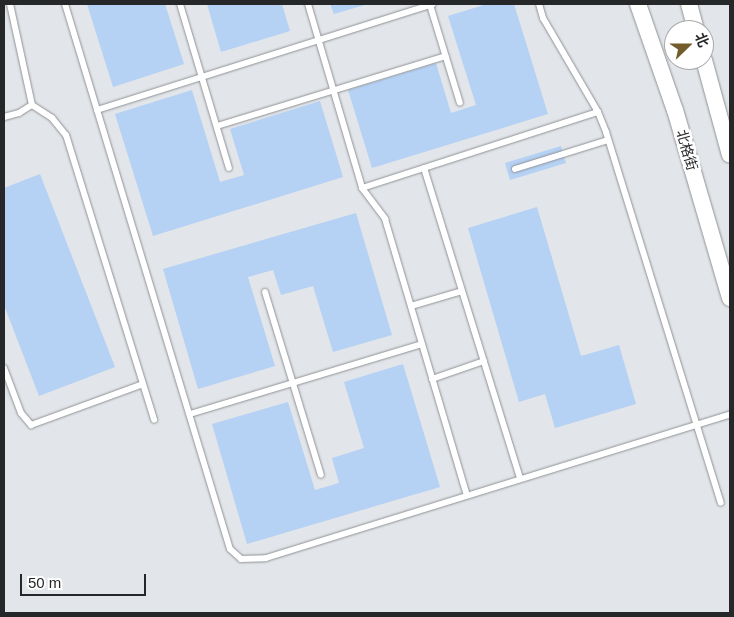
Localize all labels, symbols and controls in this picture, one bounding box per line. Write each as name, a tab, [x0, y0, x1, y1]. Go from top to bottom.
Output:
north arrow	[664, 20, 714, 70]
text: 北	[692, 30, 712, 49]
street label: 北格街	[673, 127, 701, 173]
scale bar	[22, 564, 149, 596]
text: 50 m	[28, 574, 61, 591]

